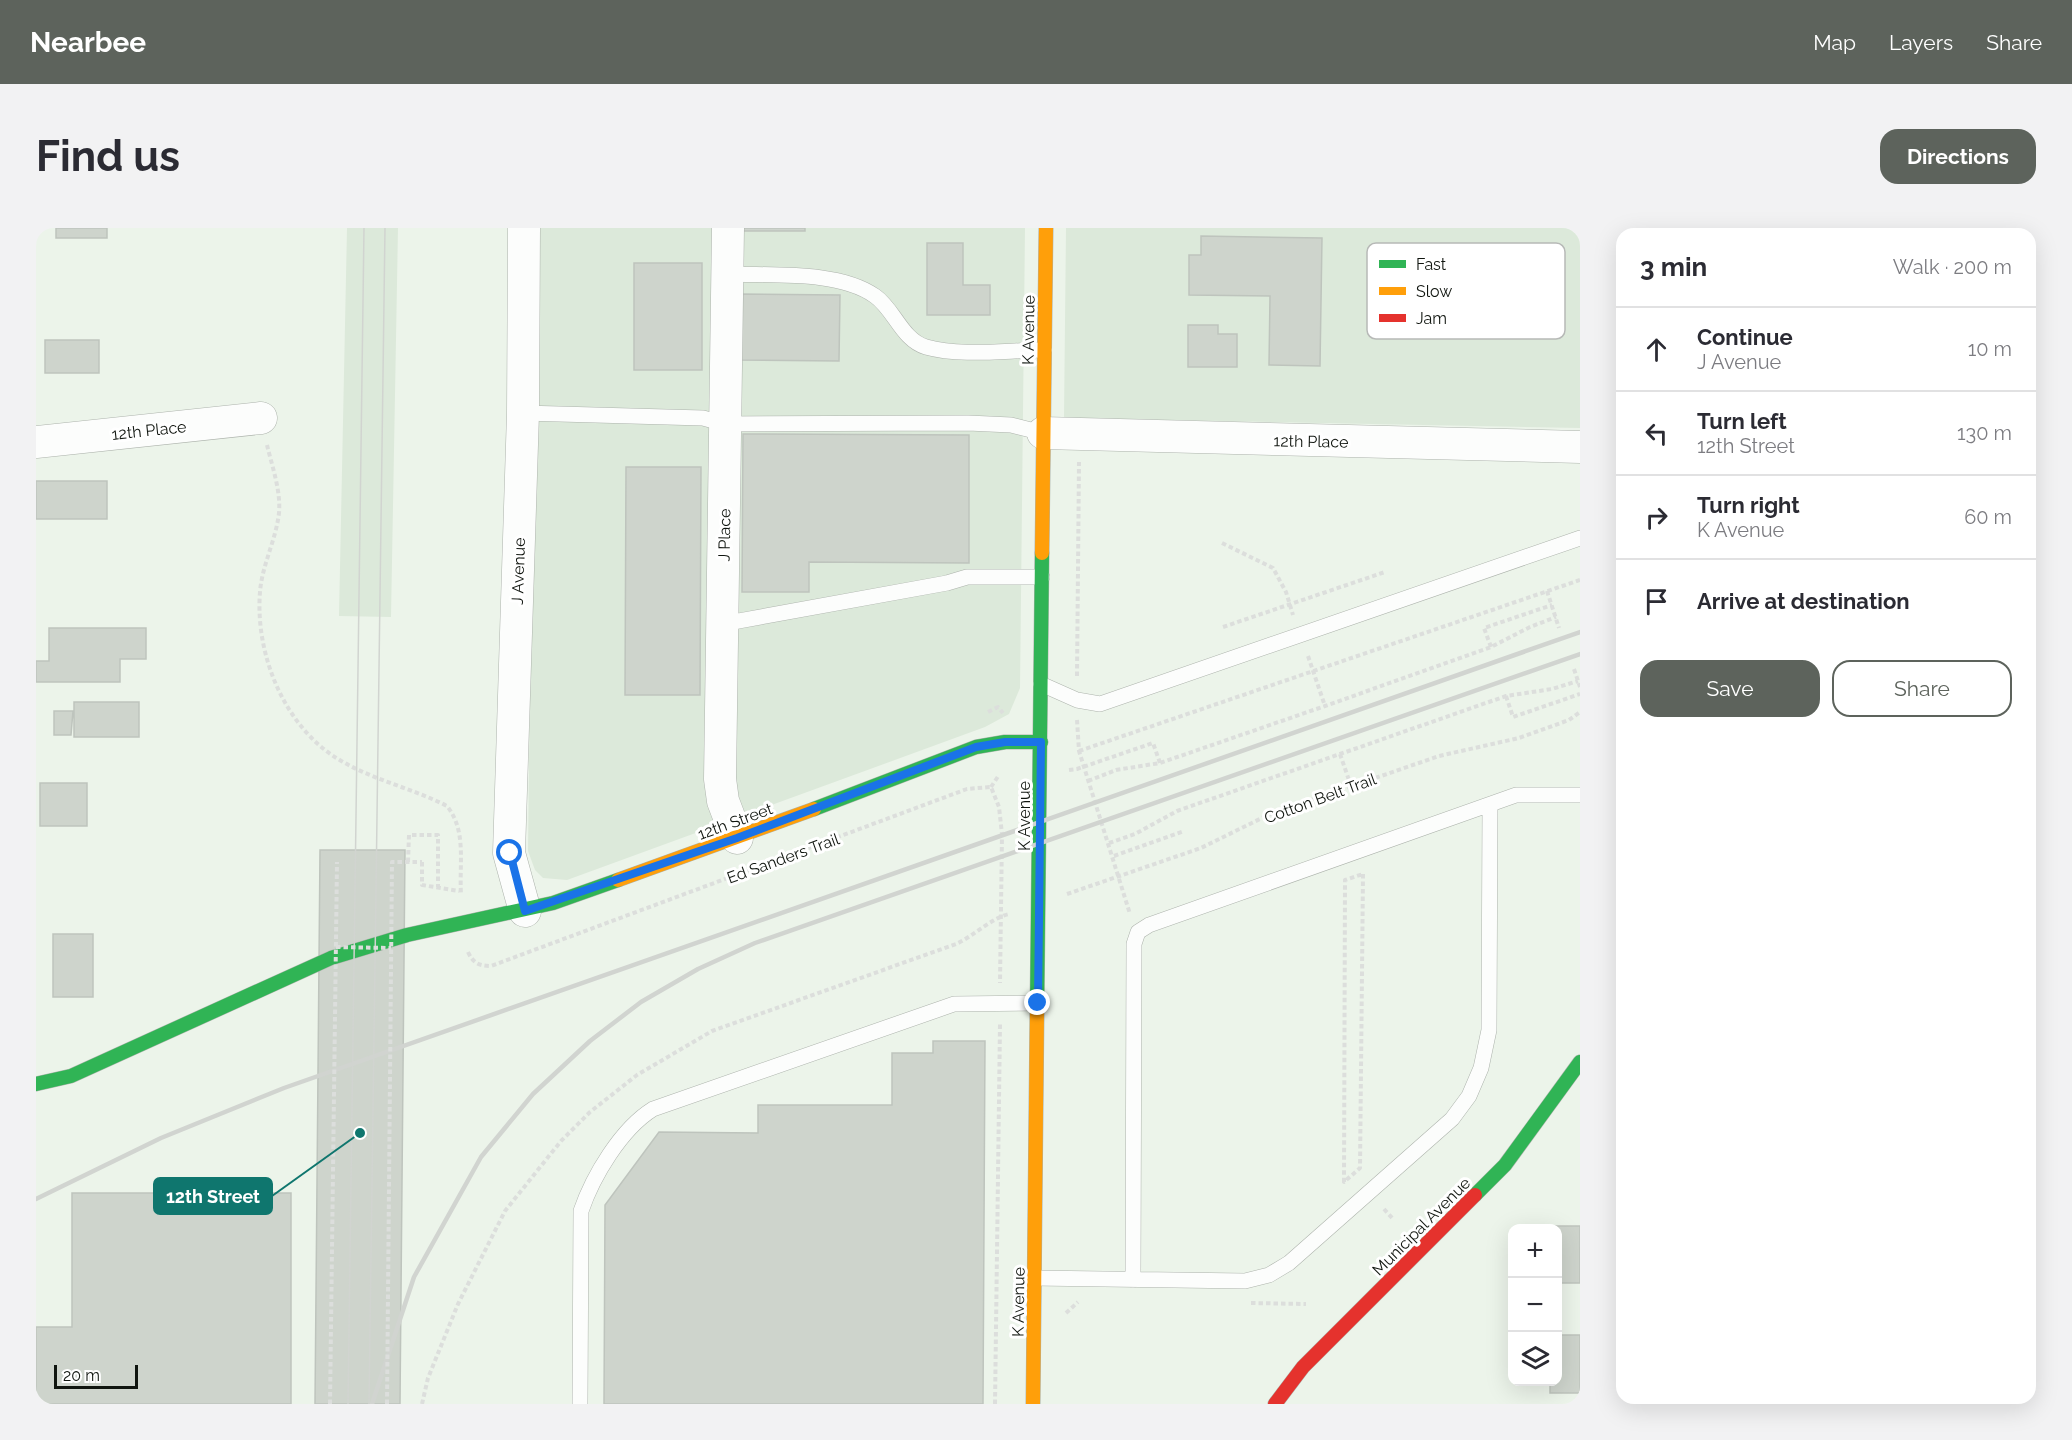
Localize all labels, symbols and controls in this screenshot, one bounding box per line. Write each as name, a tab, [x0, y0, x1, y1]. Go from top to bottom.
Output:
text: Nearbee	[30, 26, 146, 59]
text: Map	[1813, 30, 1856, 55]
text: Layers	[1889, 30, 1953, 55]
text: Share	[1986, 30, 2042, 55]
button: Directions	[1880, 129, 2036, 184]
text: Find us	[36, 132, 180, 181]
legend	[1367, 243, 1565, 339]
text: 3 min	[1640, 252, 1707, 282]
text: Fast	[1416, 255, 1447, 274]
text: Walk · 200 m	[1893, 255, 2012, 279]
text: Slow	[1416, 282, 1452, 301]
street label: K Avenue	[1018, 295, 1039, 365]
text: Jam	[1416, 309, 1447, 328]
text: Continue	[1697, 324, 1793, 350]
icon: ahead	[1640, 333, 1673, 366]
text: 10 m	[1968, 337, 2012, 361]
text: J Avenue	[1697, 350, 1781, 374]
text: Turn left	[1697, 408, 1787, 434]
street label: 12th Place	[111, 417, 187, 444]
icon: left	[1640, 417, 1673, 450]
text: 130 m	[1957, 421, 2012, 445]
street label: 12th Place	[1273, 431, 1349, 452]
text: 12th Street	[1697, 434, 1795, 458]
text: Turn right	[1697, 492, 1800, 518]
icon: right	[1640, 501, 1673, 534]
text: 60 m	[1964, 505, 2012, 529]
street label: J Place	[715, 508, 734, 562]
text: K Avenue	[1697, 518, 1784, 542]
street label: J Avenue	[508, 537, 529, 605]
icon: arrive	[1640, 585, 1673, 618]
text: Arrive at destination	[1697, 588, 1910, 614]
button: Save	[1640, 660, 1820, 717]
button: Share	[1832, 660, 2012, 717]
street label: Cotton Belt Trail	[1262, 769, 1379, 828]
street label: K Avenue	[1015, 781, 1034, 851]
street label: 12th Street	[695, 799, 776, 844]
street label: Ed Sanders Trail	[724, 829, 842, 888]
route start	[496, 839, 522, 865]
route end	[1024, 989, 1050, 1015]
street label: Municipal Avenue	[1368, 1173, 1474, 1279]
callout: 12th Street	[154, 1178, 272, 1214]
text: 12th Street	[166, 1186, 260, 1207]
map controls	[1508, 1224, 1562, 1386]
button: +	[1508, 1224, 1562, 1278]
street label: K Avenue	[1008, 1267, 1029, 1337]
button: −	[1508, 1278, 1562, 1332]
button: layers	[1508, 1332, 1562, 1386]
scale bar	[54, 1362, 138, 1390]
text: 20 m	[63, 1366, 100, 1385]

